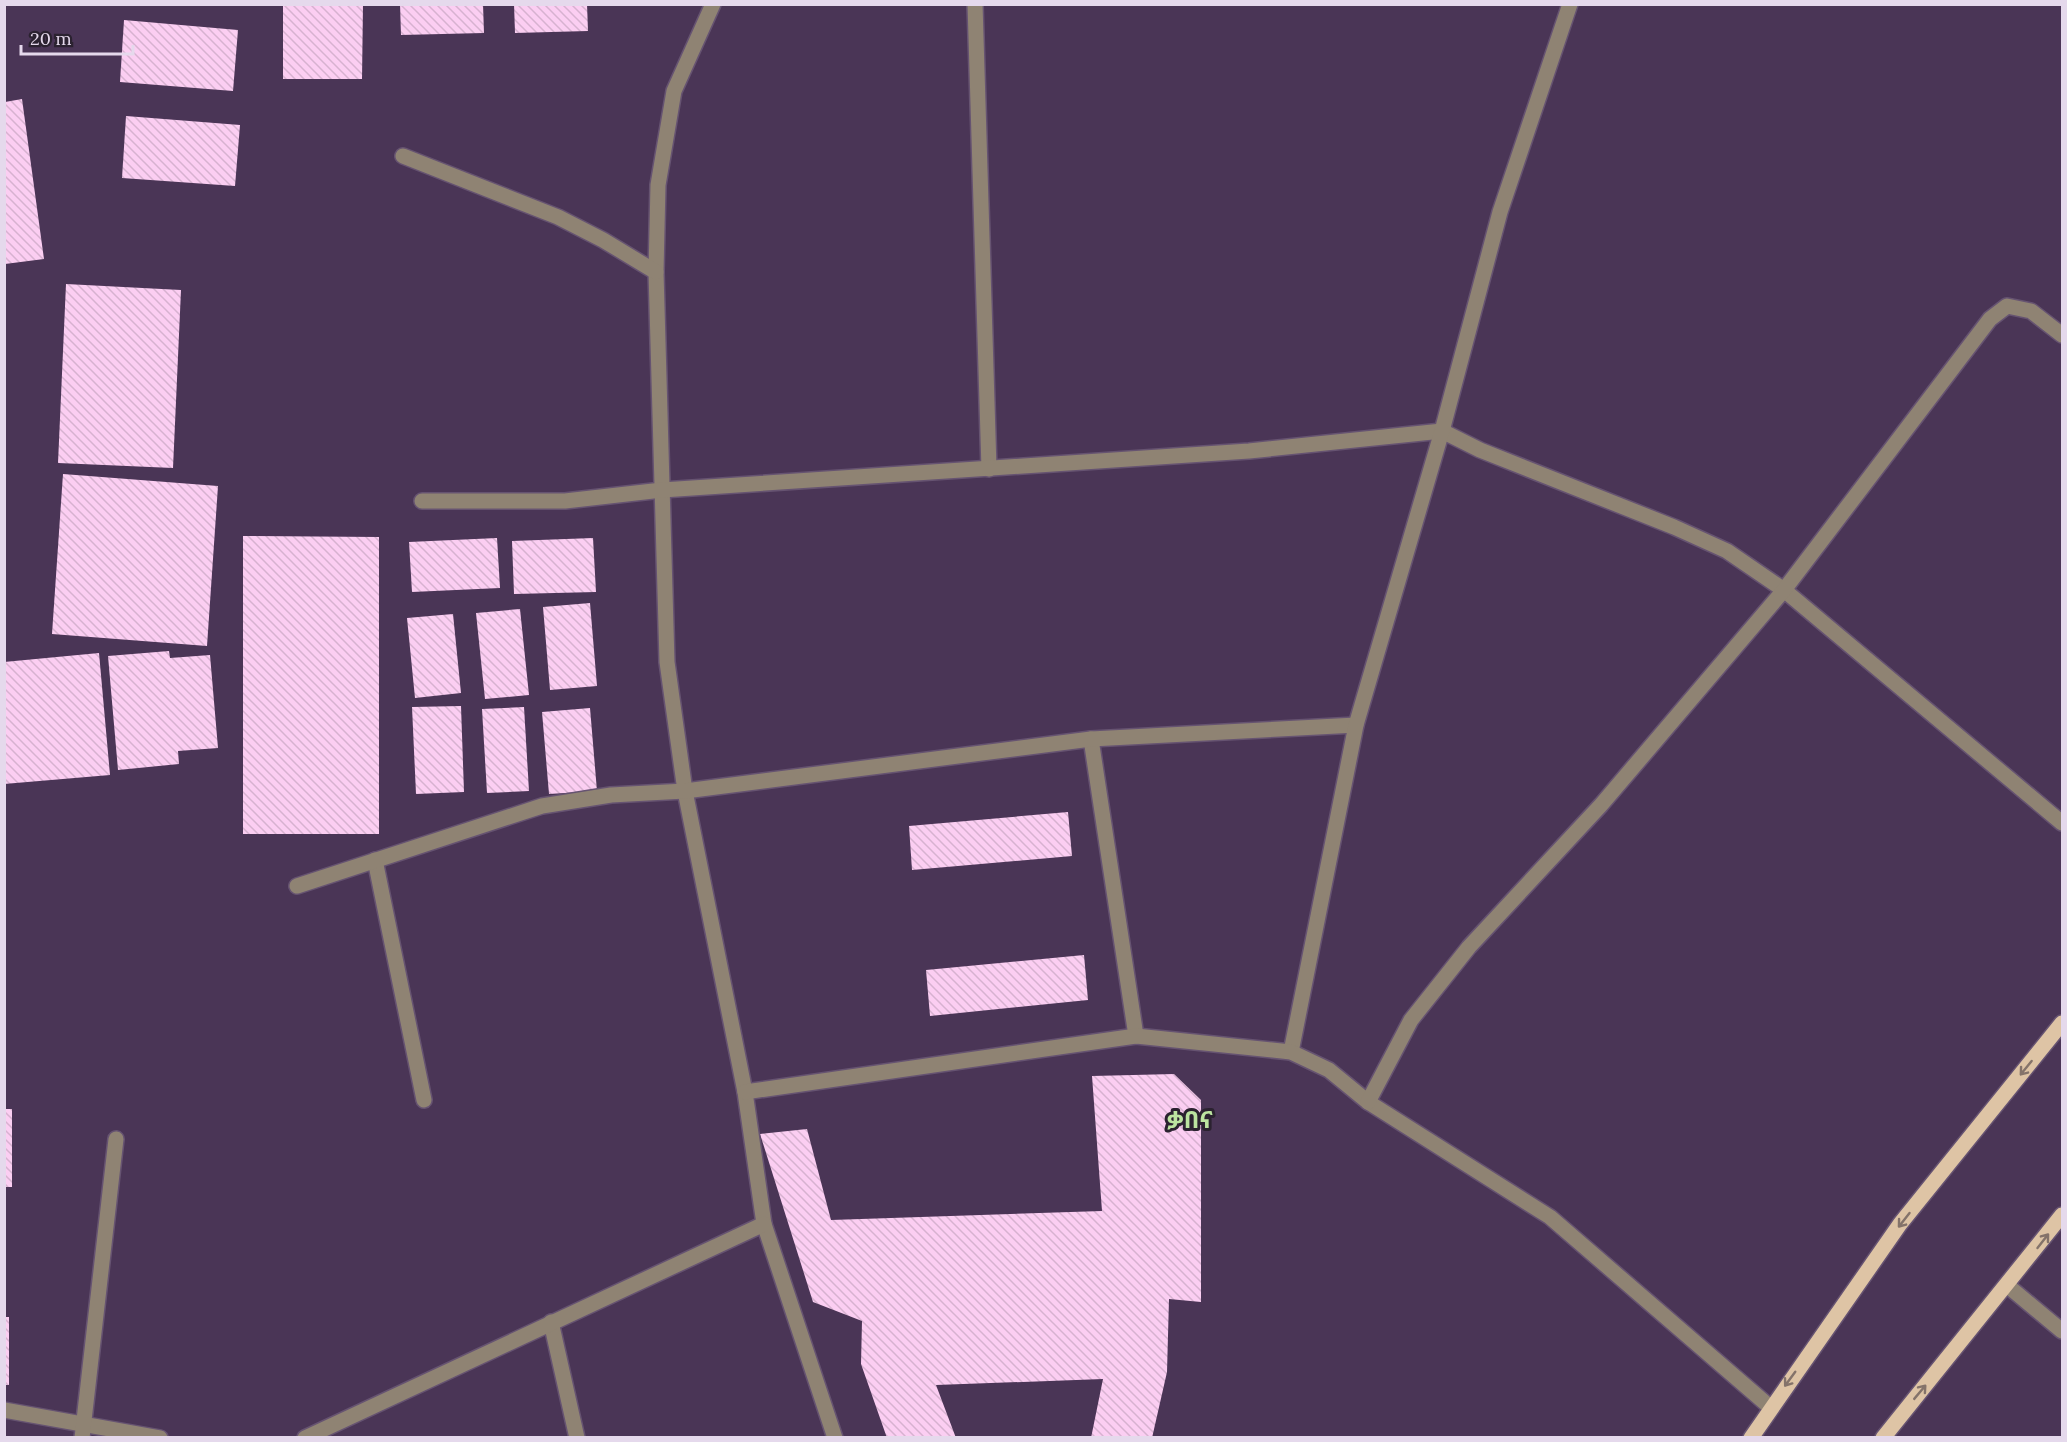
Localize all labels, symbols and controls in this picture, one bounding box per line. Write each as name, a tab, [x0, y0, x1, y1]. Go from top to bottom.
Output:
scale bar	[21, 18, 134, 56]
text: 20 m	[30, 27, 72, 50]
one-way arrow	[2019, 1060, 2032, 1076]
district label: ቃበና	[1167, 1104, 1213, 1135]
one-way arrow	[1897, 1212, 1910, 1228]
one-way arrow	[2036, 1233, 2049, 1249]
one-way arrow	[1784, 1370, 1796, 1386]
one-way arrow	[1913, 1385, 1926, 1401]

